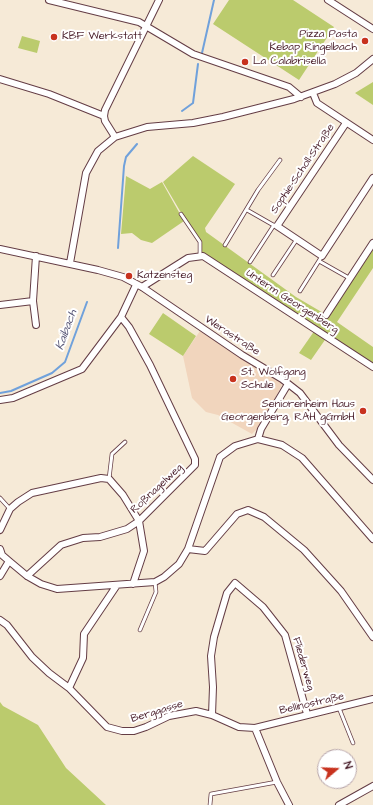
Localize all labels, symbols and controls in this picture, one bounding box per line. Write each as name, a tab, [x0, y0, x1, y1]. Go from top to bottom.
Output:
place label: Pizza Pasta Kebap Ringelbach	[270, 28, 357, 54]
place label: KBF Werkstatt	[62, 30, 142, 44]
marker: KBF Werkstatt	[49, 32, 59, 42]
marker: Pizza Pasta Kebap Ringelbach	[360, 36, 370, 46]
place label: La Calabrisella	[253, 55, 326, 69]
marker: La Calabrisella	[240, 57, 250, 67]
street label: Sophie-Scholl-Straße	[268, 122, 338, 216]
street label: Unterm Georgenberg	[243, 267, 341, 337]
place label: Katzensteg	[137, 269, 192, 283]
marker: Katzensteg	[124, 271, 134, 281]
water label: Kaibach	[53, 308, 81, 352]
street label: Werastraße	[202, 313, 262, 359]
place label: St. Wolfgang Schule	[241, 366, 306, 392]
marker: St. Wolfgang Schule	[228, 374, 238, 384]
place label: Seniorenheim Haus Georgenberg, RAH gGmbH	[221, 398, 355, 424]
marker: Seniorenheim Haus Georgenberg, RAH gGmbH	[358, 406, 368, 416]
street label: Roßnagelweg	[128, 461, 186, 517]
street label: Fliederweg	[289, 636, 317, 692]
street label: Bellinostraße	[278, 690, 346, 718]
street label: Berggasse	[129, 698, 185, 726]
north arrow	[317, 749, 357, 789]
text: N	[340, 760, 356, 771]

